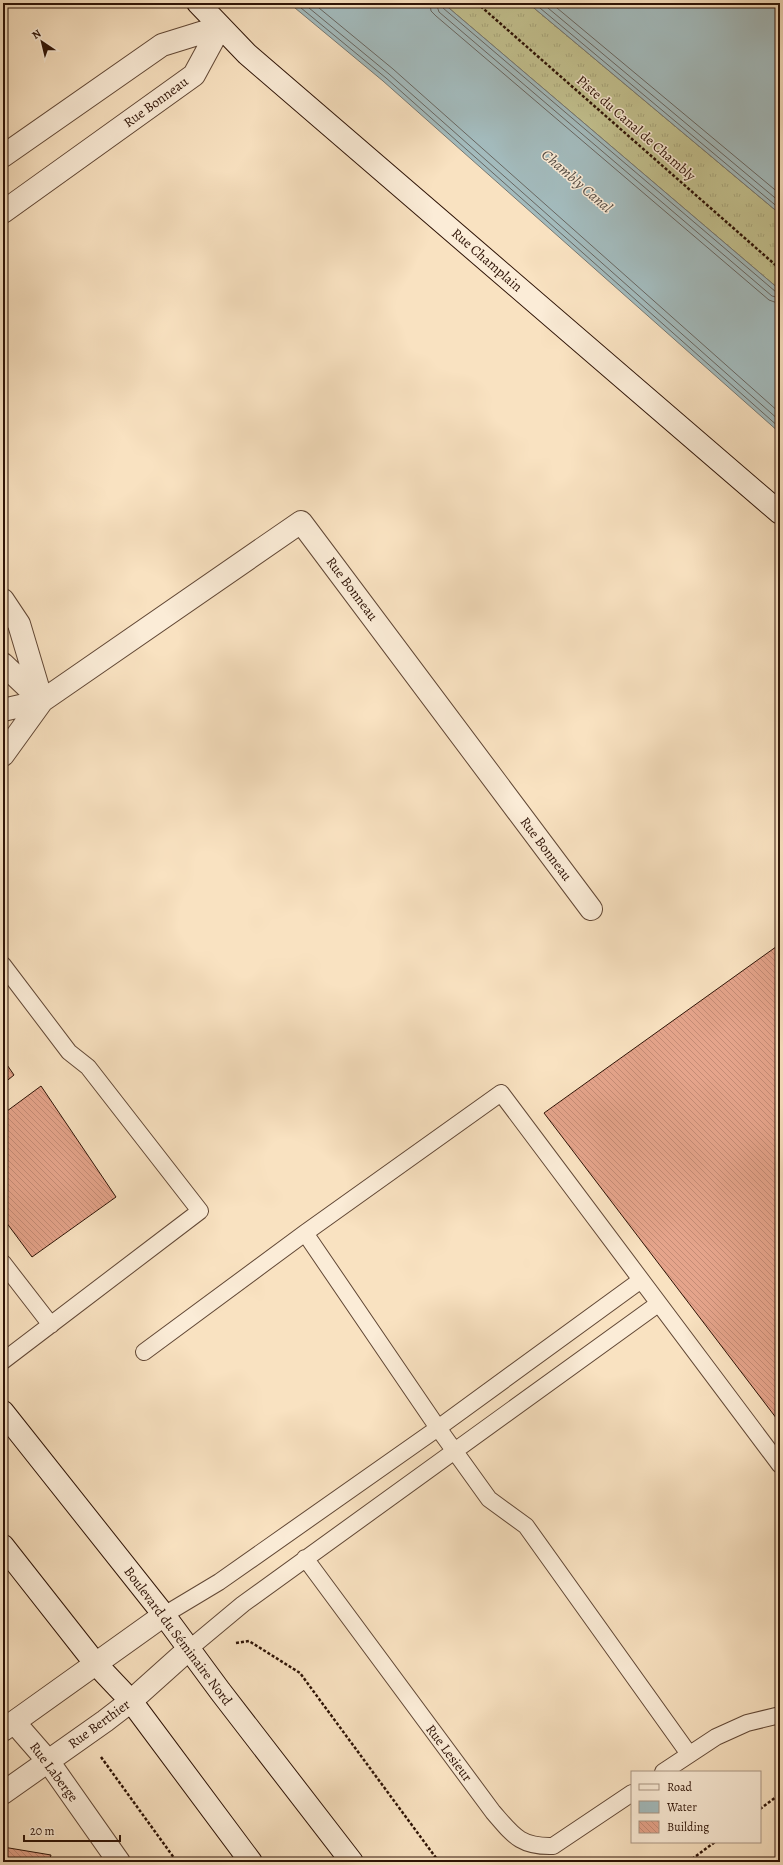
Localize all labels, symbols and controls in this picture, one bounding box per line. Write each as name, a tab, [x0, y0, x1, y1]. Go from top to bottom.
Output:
north arrow	[22, 22, 62, 62]
text: N	[29, 26, 44, 43]
street label: Piste du Canal de Chambly	[572, 71, 700, 186]
street label: Rue Bonneau	[120, 72, 193, 132]
water label: Chambly Canal	[537, 145, 617, 217]
street label: Rue Champlain	[448, 224, 527, 296]
street label: Rue Bonneau	[322, 553, 383, 625]
street label: Rue Bonneau	[516, 813, 577, 885]
street label: Boulevard du Séminaire Nord	[119, 1563, 237, 1710]
street label: Rue Berthier	[64, 1695, 134, 1753]
street label: Rue Lesieur	[421, 1721, 477, 1786]
street label: Rue Laberge	[25, 1738, 83, 1806]
legend	[631, 1771, 761, 1843]
text: Road	[667, 1779, 693, 1795]
text: Water	[666, 1799, 697, 1815]
scale bar	[24, 1817, 120, 1843]
text: Building	[667, 1819, 709, 1835]
text: 20 m	[30, 1823, 54, 1839]

